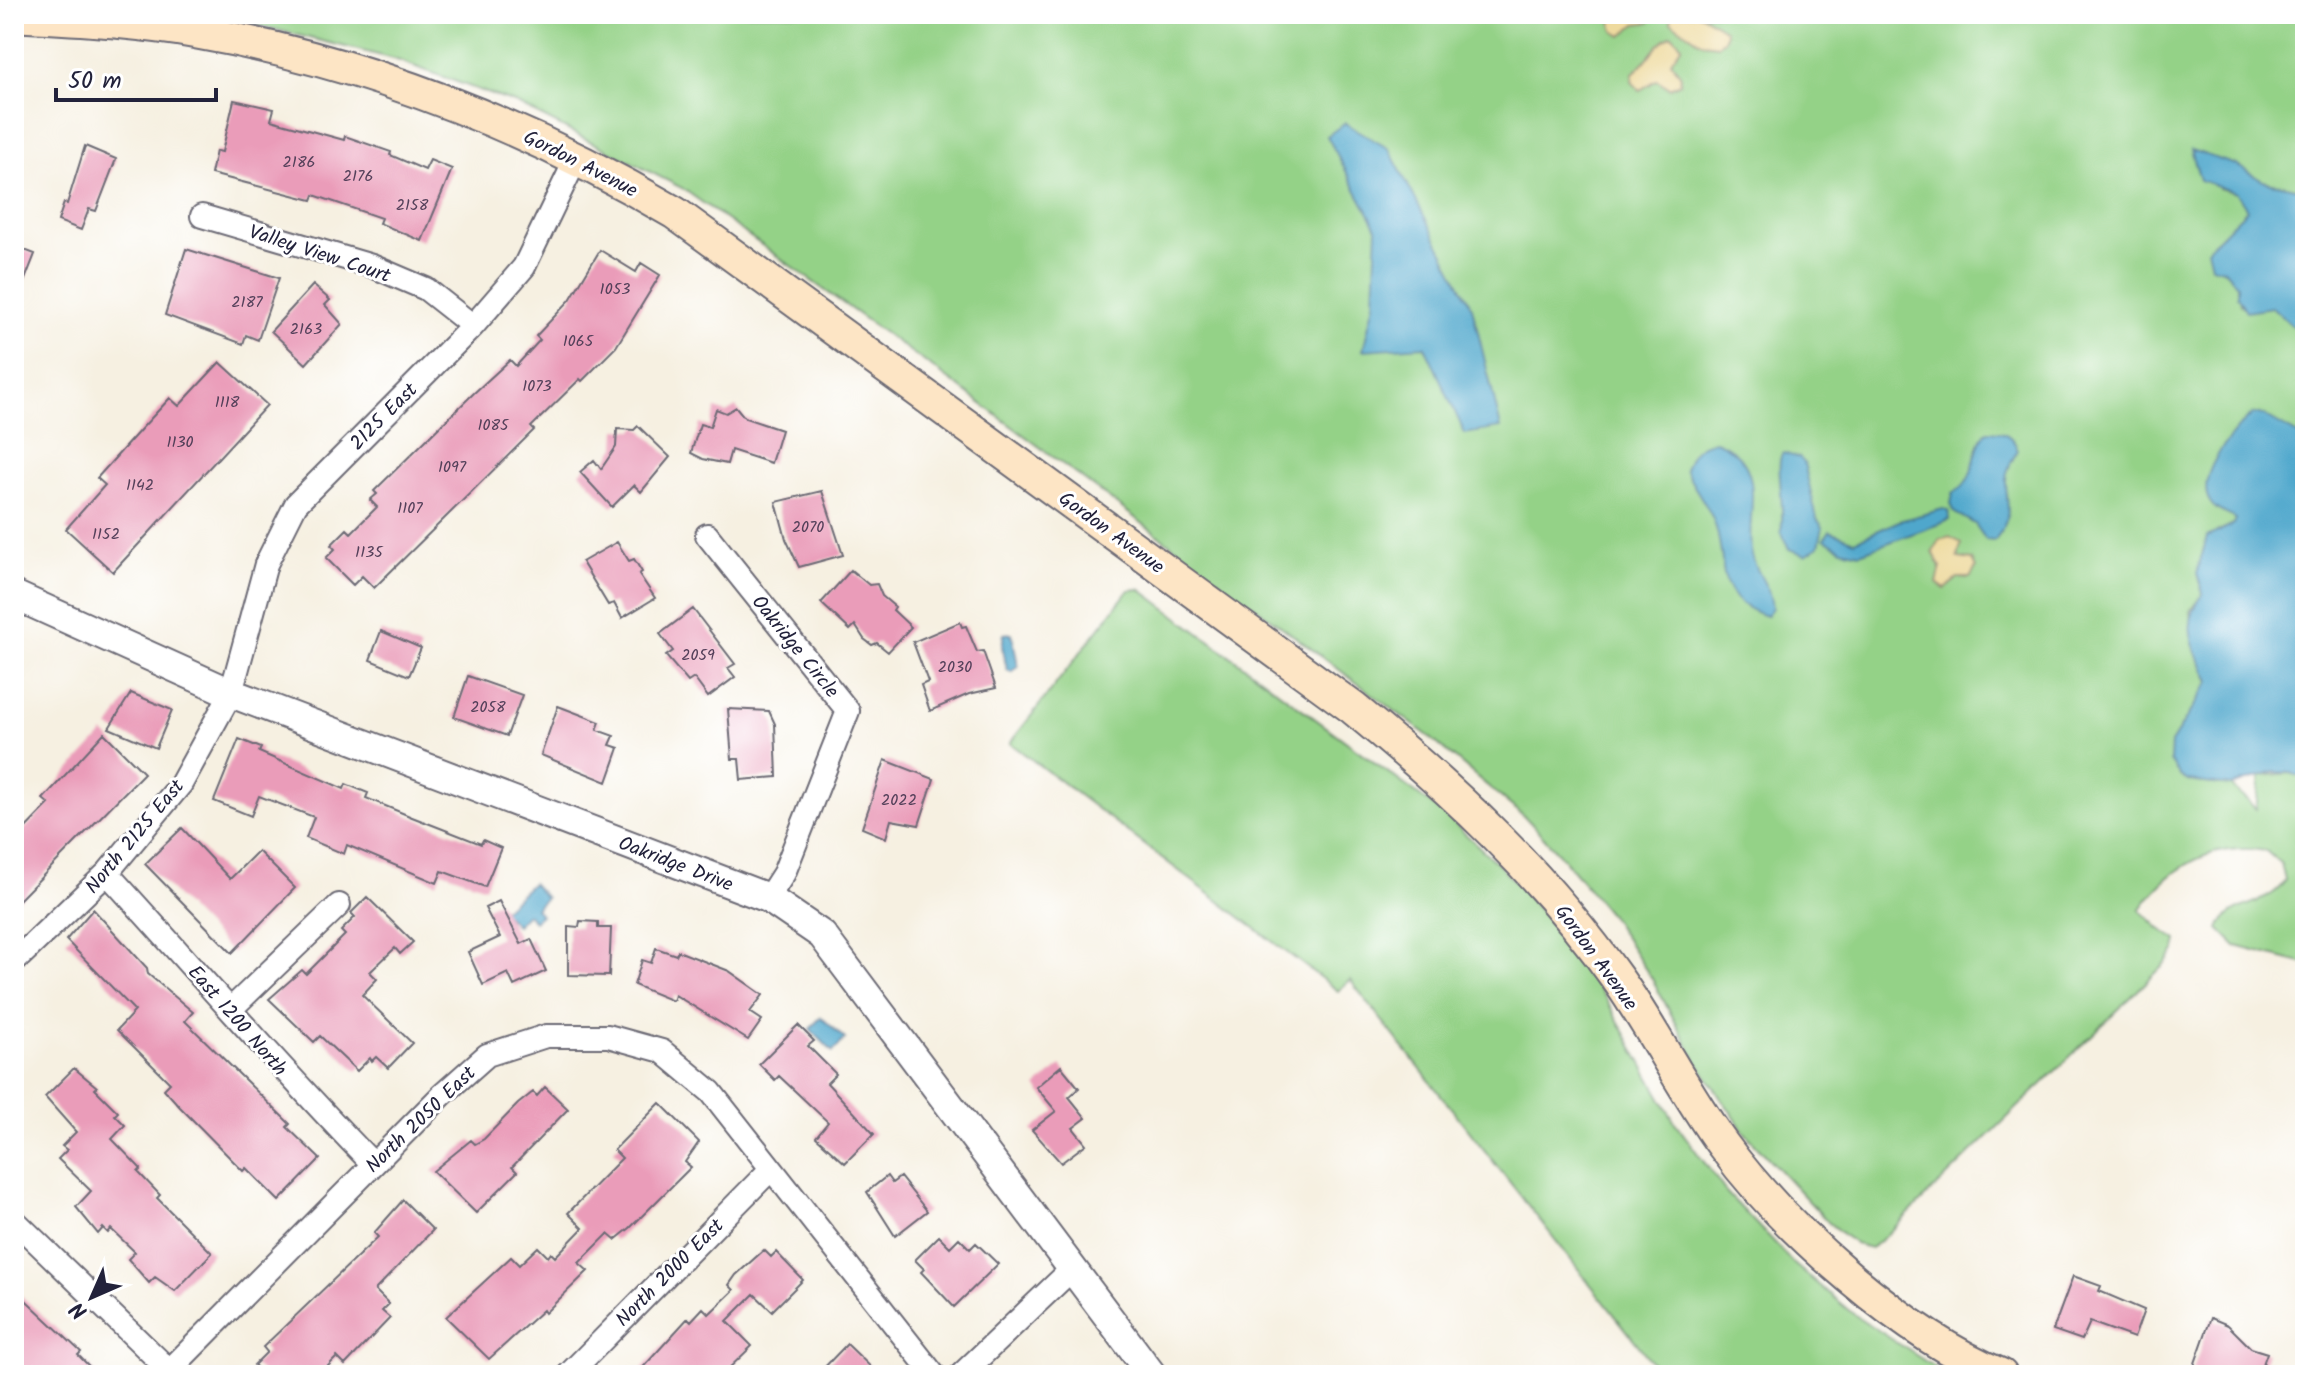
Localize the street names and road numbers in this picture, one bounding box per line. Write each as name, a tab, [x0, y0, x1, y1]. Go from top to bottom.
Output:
street label: Gordon Avenue	[517, 122, 643, 207]
street label: Valley View Court	[244, 217, 395, 293]
street label: 2125 East	[343, 376, 426, 459]
street label: Gordon Avenue	[1051, 484, 1171, 583]
street label: Oakridge Circle	[743, 589, 846, 706]
street label: North 2125 East	[78, 773, 193, 902]
street label: Oakridge Drive	[613, 828, 737, 901]
street label: Gordon Avenue	[1546, 898, 1645, 1018]
street label: East 1200 North	[179, 958, 294, 1084]
street label: North 2050 East	[359, 1059, 484, 1182]
street label: North 2000 East	[609, 1211, 732, 1335]

